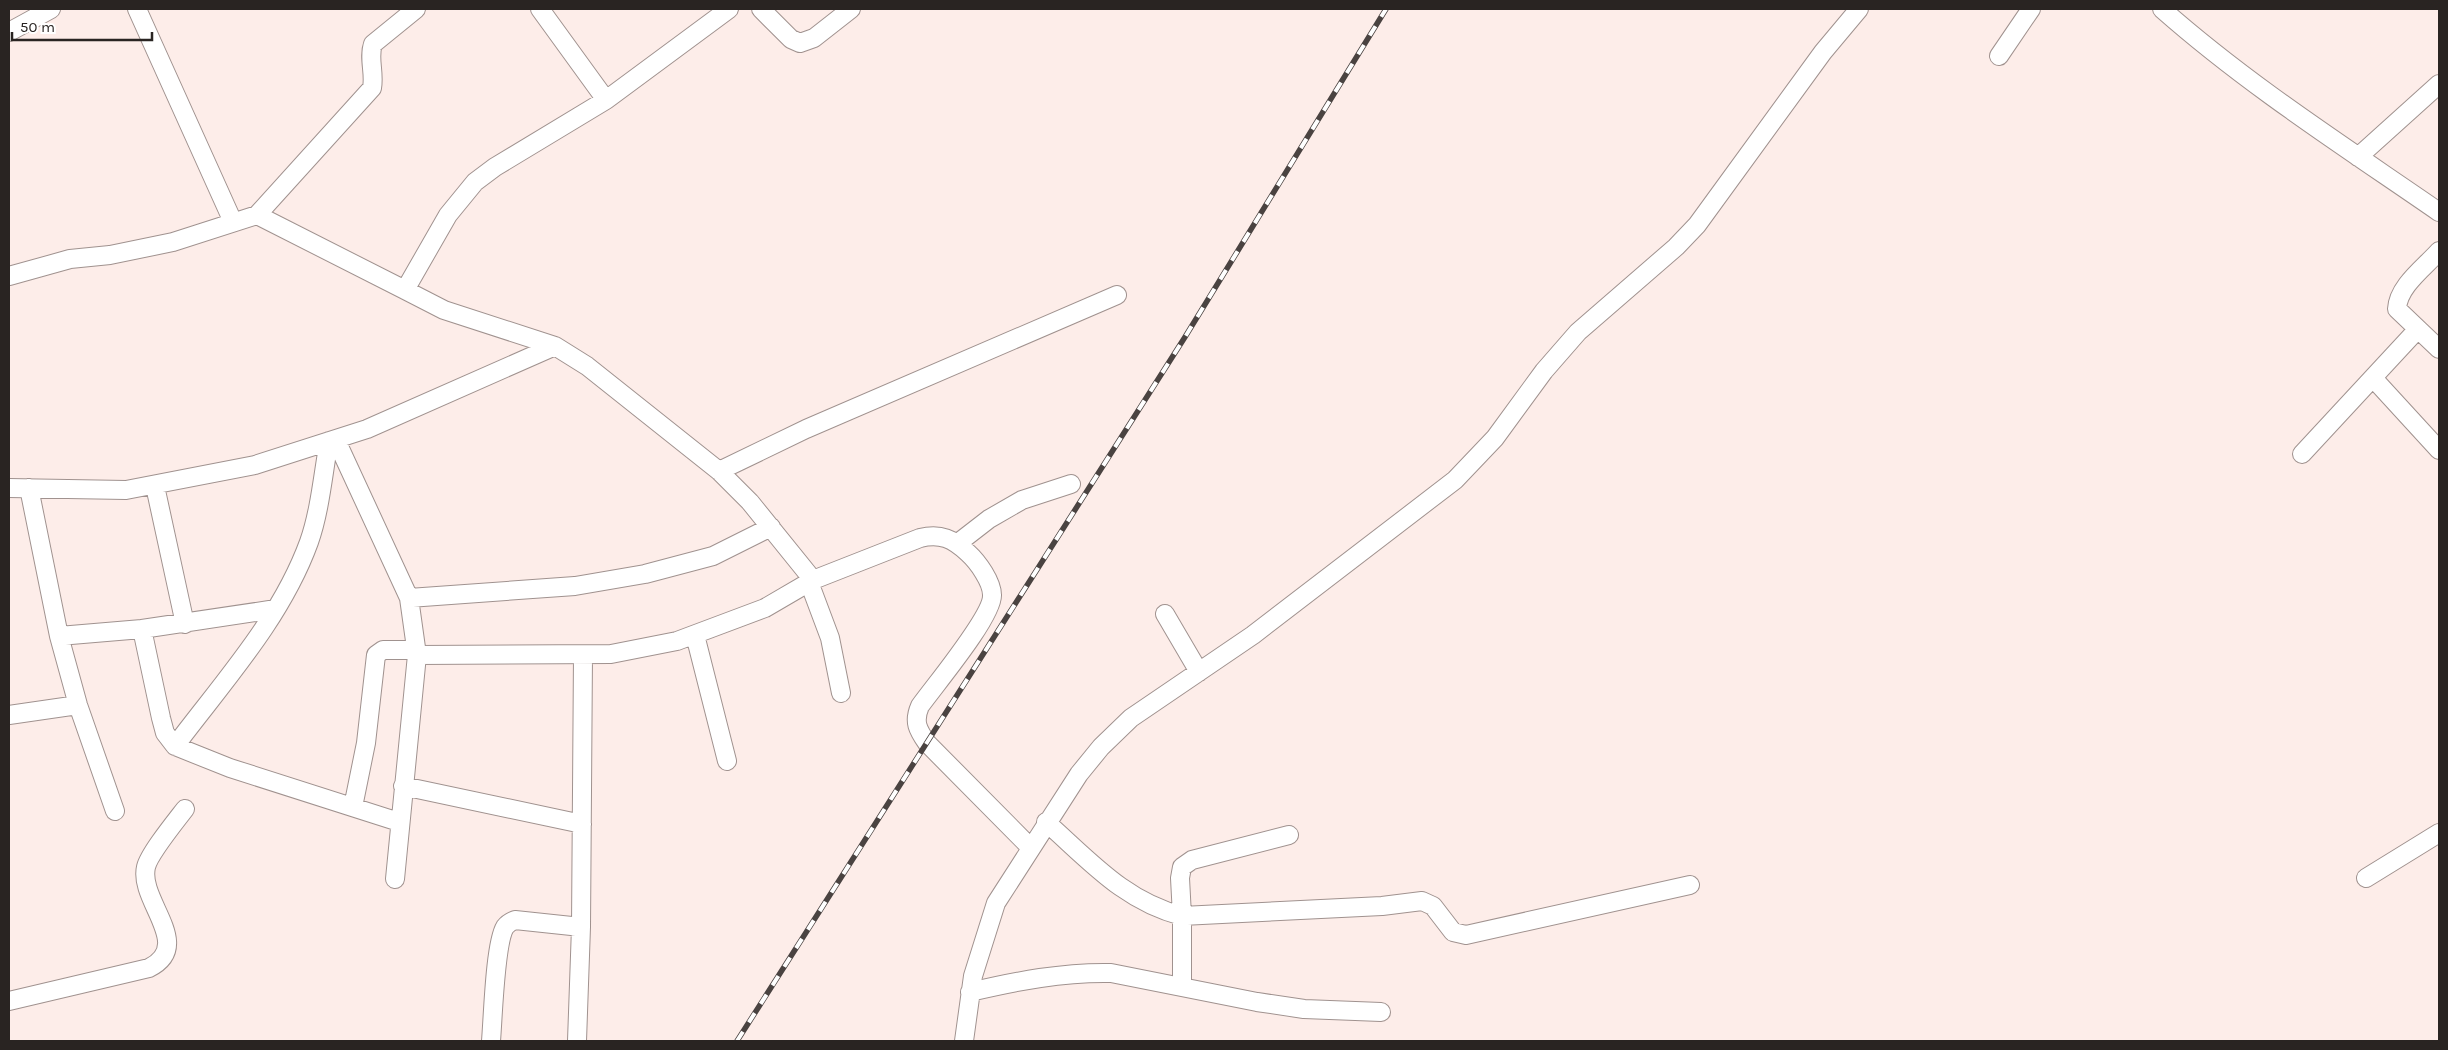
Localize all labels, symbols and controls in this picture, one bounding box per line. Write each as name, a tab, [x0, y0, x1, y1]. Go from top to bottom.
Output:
scale bar	[12, 10, 152, 42]
text: 50 m	[20, 18, 55, 36]

